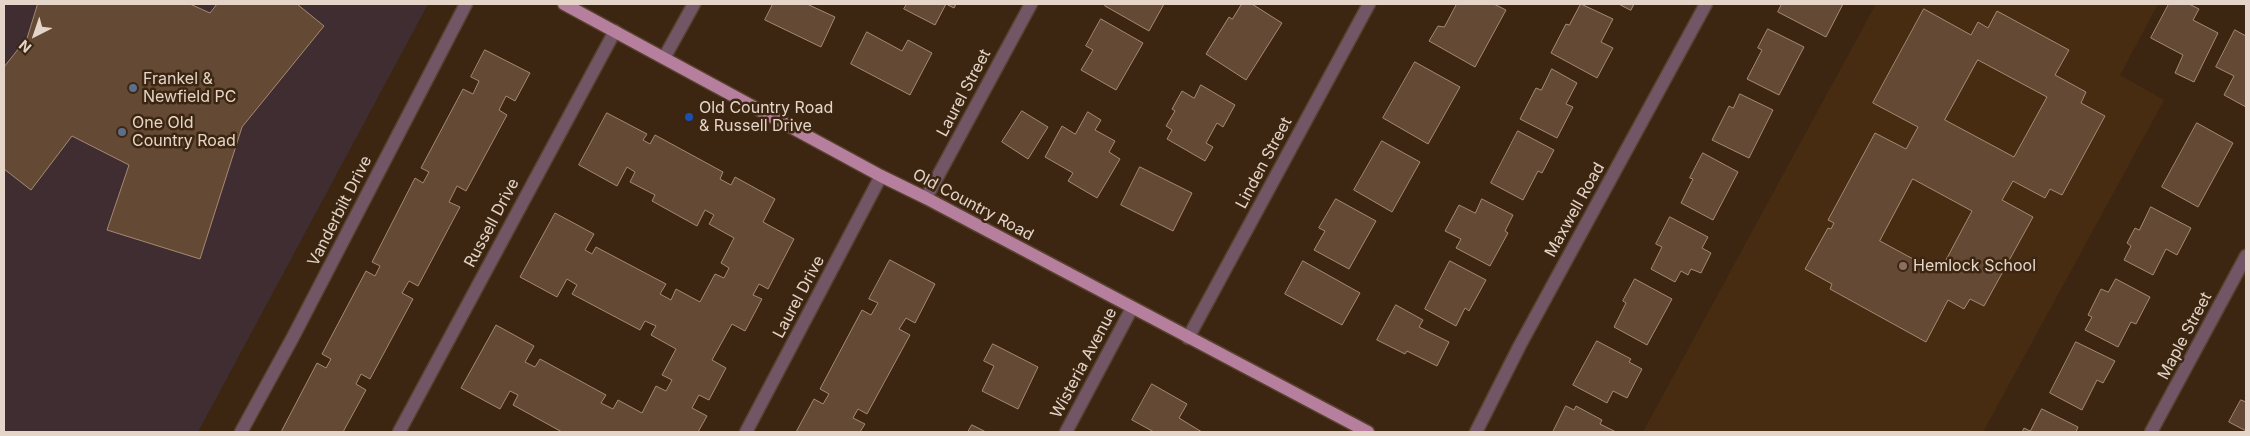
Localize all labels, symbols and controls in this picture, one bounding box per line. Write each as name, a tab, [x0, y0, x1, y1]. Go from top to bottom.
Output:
north arrow	[10, 10, 60, 60]
text: N	[15, 37, 34, 57]
street label: Laurel Street	[933, 46, 995, 140]
place label: Frankel & Newfield PC	[143, 69, 236, 107]
marker: Frankel & Newfield PC	[127, 82, 139, 94]
place label: Old Country Road & Russell Drive	[699, 98, 833, 136]
marker: Old Country Road & Russell Drive	[683, 111, 695, 123]
place label: One Old Country Road	[132, 113, 236, 151]
street label: Linden Street	[1232, 114, 1296, 212]
marker: One Old Country Road	[116, 126, 128, 138]
street label: Vanderbilt Drive	[304, 153, 376, 269]
street label: Maxwell Road	[1541, 159, 1609, 261]
street label: Old Country Road	[909, 165, 1037, 245]
street label: Russell Drive	[461, 175, 523, 271]
street label: Laurel Drive	[769, 252, 829, 342]
place label: Hemlock School	[1913, 256, 2036, 276]
marker: Hemlock School	[1897, 260, 1909, 272]
street label: Maple Street	[2154, 289, 2216, 383]
street label: Wisteria Avenue	[1047, 304, 1121, 422]

